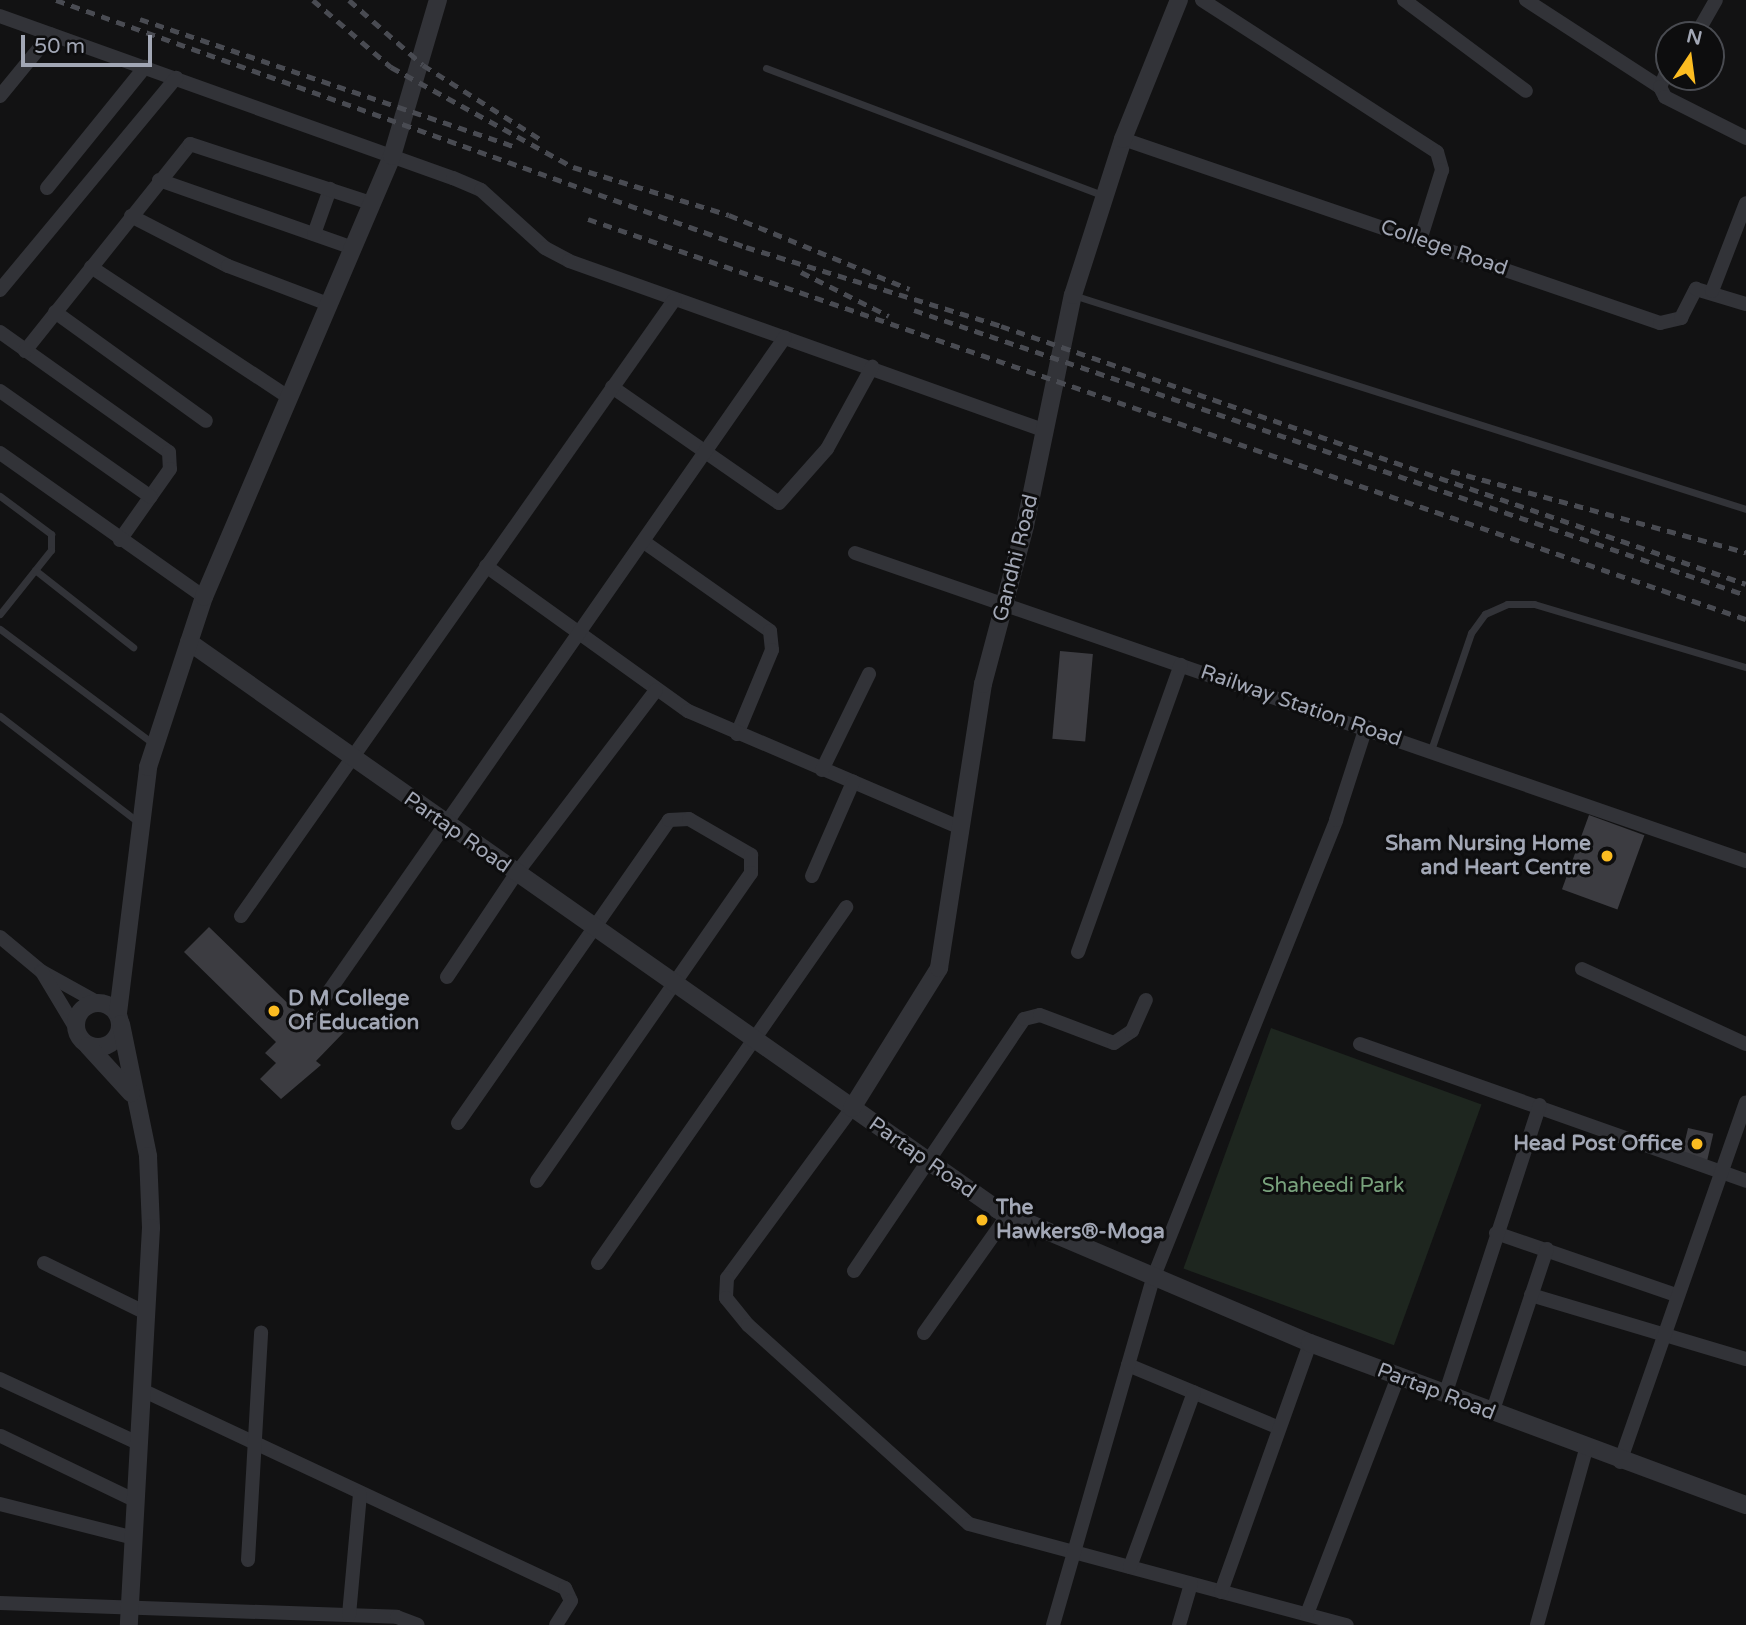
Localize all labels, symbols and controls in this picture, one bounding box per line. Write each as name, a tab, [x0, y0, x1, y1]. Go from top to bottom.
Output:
scale bar	[24, 21, 156, 65]
north arrow	[1655, 21, 1725, 91]
text: N	[1684, 25, 1704, 50]
text: 50 m	[34, 34, 85, 59]
street label: College Road	[1377, 214, 1511, 282]
street label: Gandhi Road	[988, 492, 1044, 624]
street label: Railway Station Road	[1197, 660, 1405, 752]
street label: Partap Road	[399, 787, 515, 879]
place label: Sham Nursing Home and Heart Centre	[1385, 831, 1591, 881]
marker: Sham Nursing Home and Heart Centre	[1597, 846, 1617, 866]
place label: D M College Of Education	[288, 986, 419, 1036]
marker: D M College Of Education	[266, 1003, 282, 1019]
street label: Partap Road	[864, 1112, 980, 1204]
place label: Head Post Office	[1513, 1131, 1683, 1157]
marker: Head Post Office	[1689, 1136, 1705, 1152]
park label: Shaheedi Park	[1262, 1173, 1404, 1199]
place label: The Hawkers®-Moga	[996, 1195, 1165, 1245]
marker: The Hawkers®-Moga	[974, 1212, 990, 1228]
street label: Partap Road	[1373, 1358, 1499, 1426]

